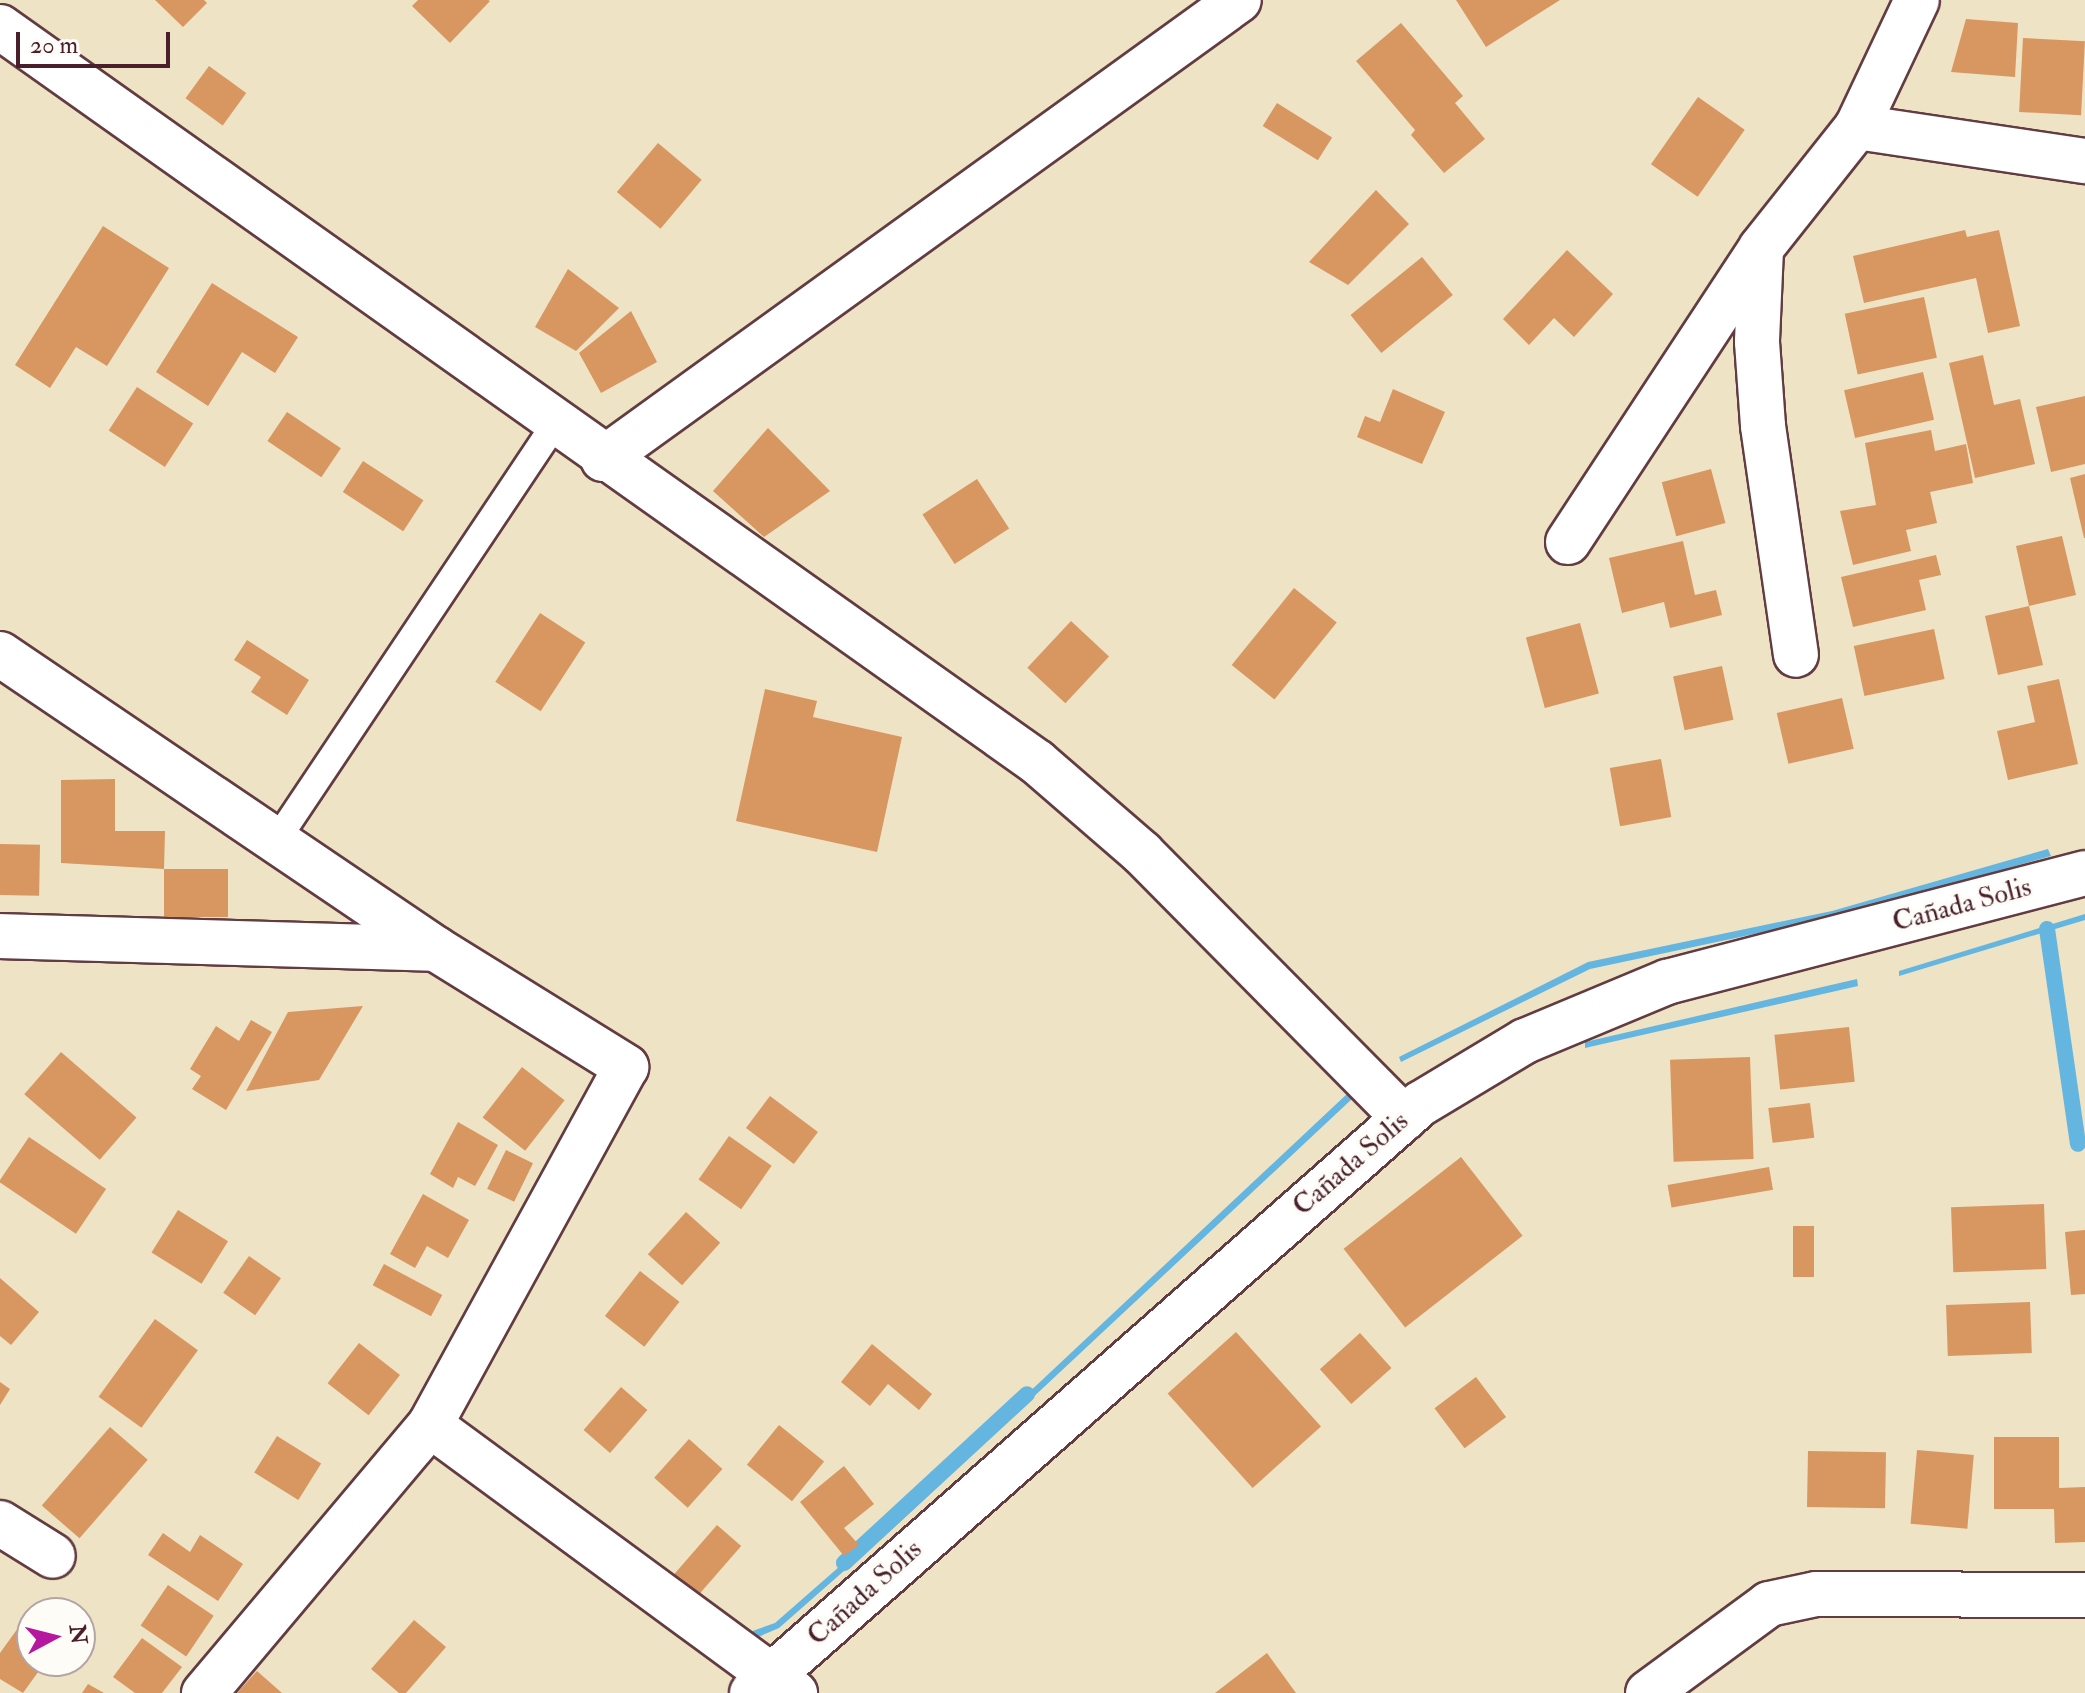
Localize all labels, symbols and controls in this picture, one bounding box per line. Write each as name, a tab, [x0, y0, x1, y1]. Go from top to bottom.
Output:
scale bar	[20, 16, 174, 66]
text: 20 m	[30, 30, 78, 61]
street label: Cañada Solis	[1889, 870, 2035, 940]
street label: Cañada Solis	[1286, 1105, 1416, 1223]
street label: Cañada Solis	[801, 1533, 929, 1653]
north arrow	[16, 1597, 96, 1677]
text: N	[63, 1623, 93, 1646]

